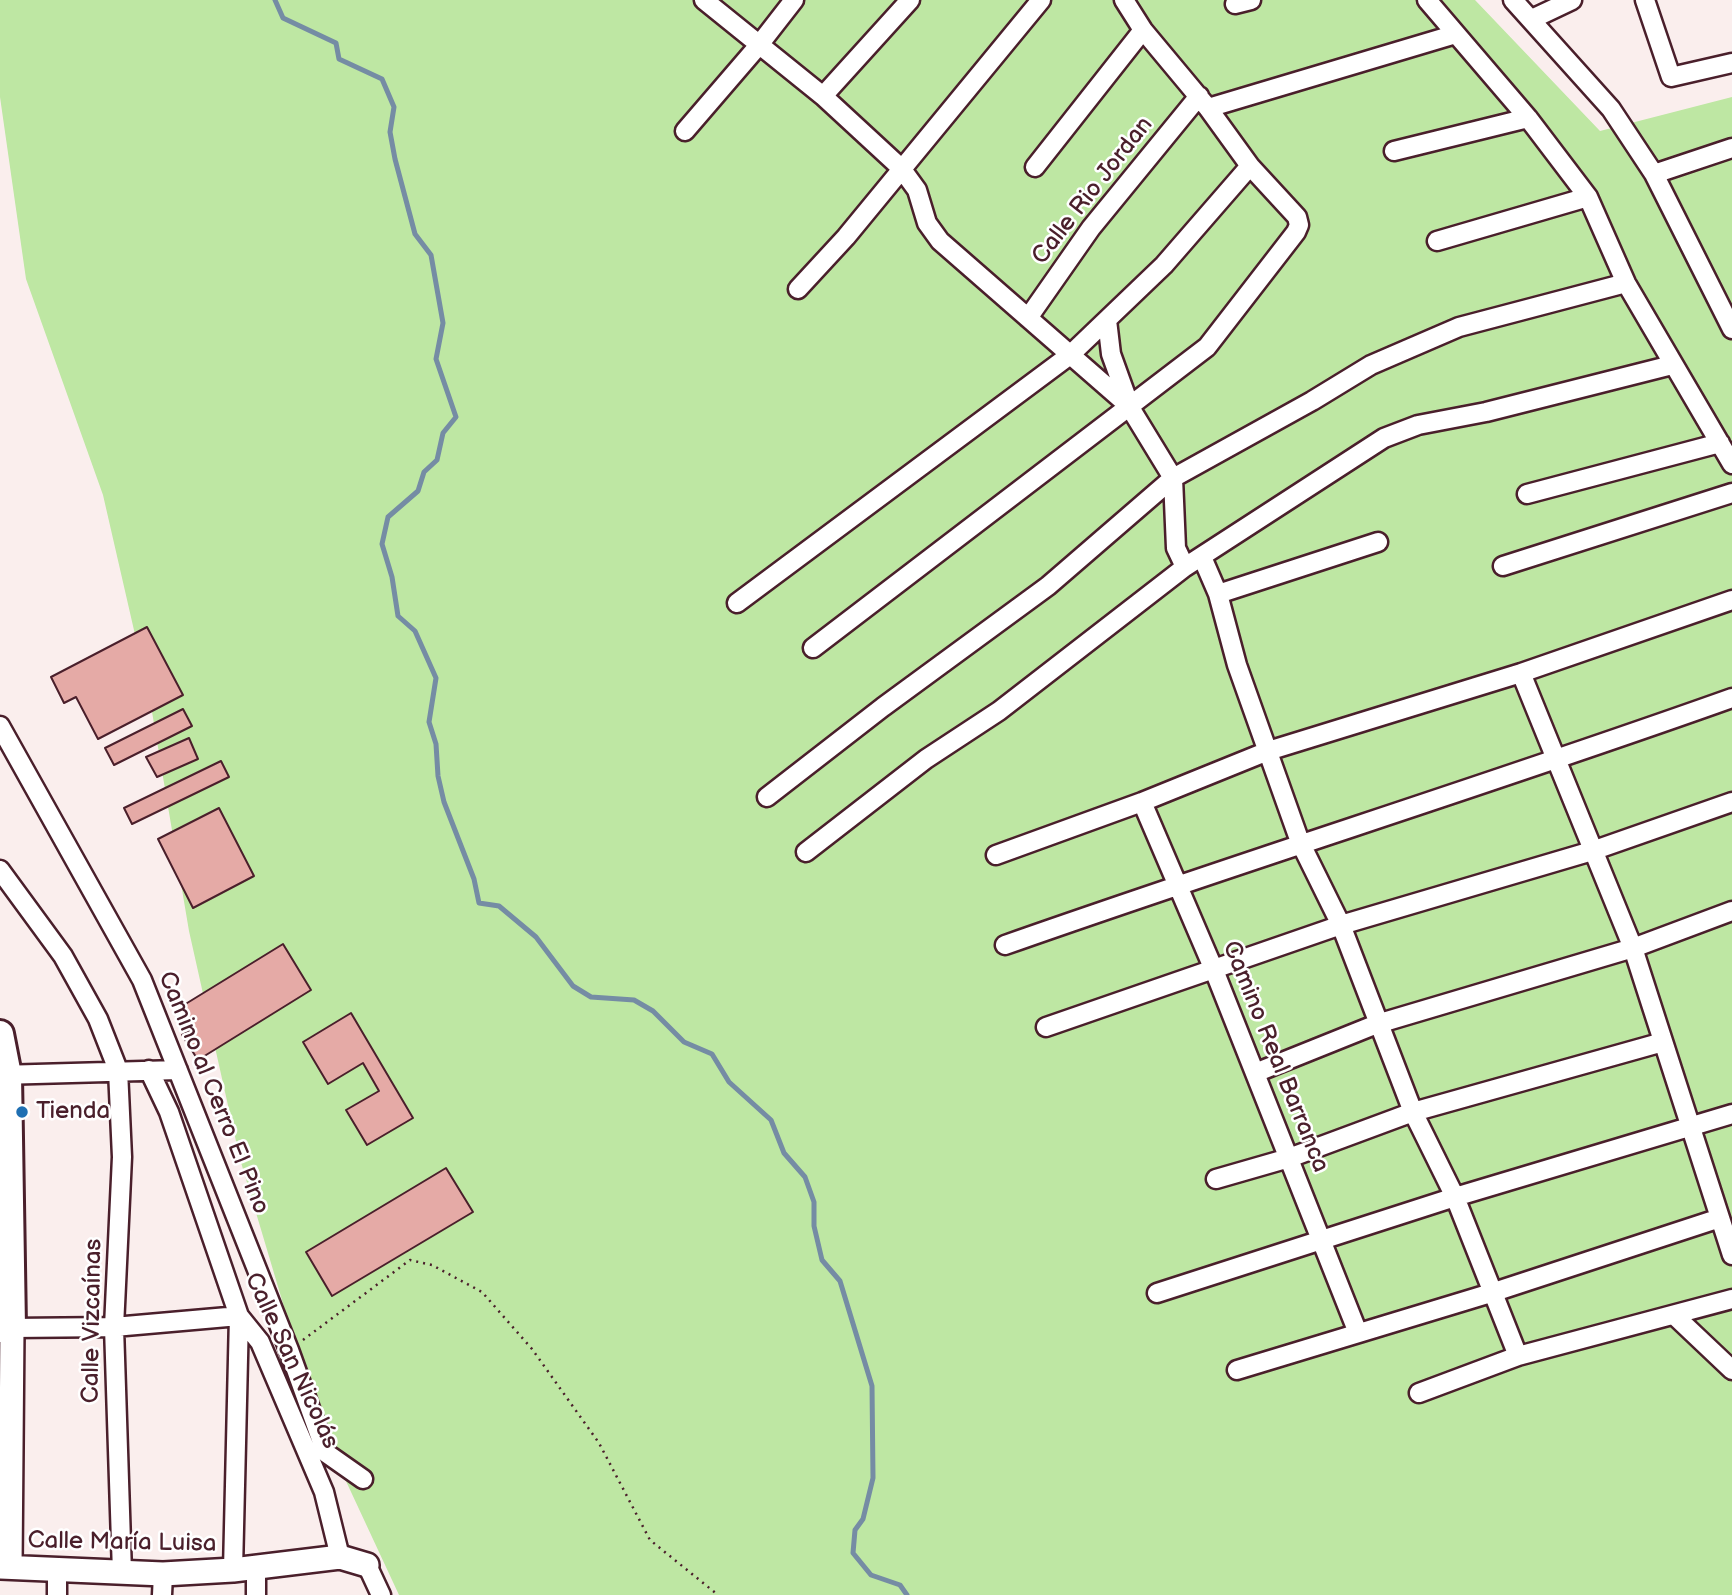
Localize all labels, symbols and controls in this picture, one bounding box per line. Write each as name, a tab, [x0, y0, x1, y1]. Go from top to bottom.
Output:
street label: Calle Rio Jordan	[1026, 111, 1160, 271]
street label: Camino Real Barranca	[1215, 937, 1335, 1177]
street label: Camino al Cerro El Pino	[151, 968, 275, 1218]
place label: Tienda	[36, 1098, 110, 1126]
marker: Tienda	[14, 1104, 30, 1120]
street label: Calle Vizcaínas	[77, 1238, 109, 1404]
street label: Calle San Nicolás	[238, 1268, 344, 1454]
street label: Calle María Luisa	[27, 1527, 217, 1559]

